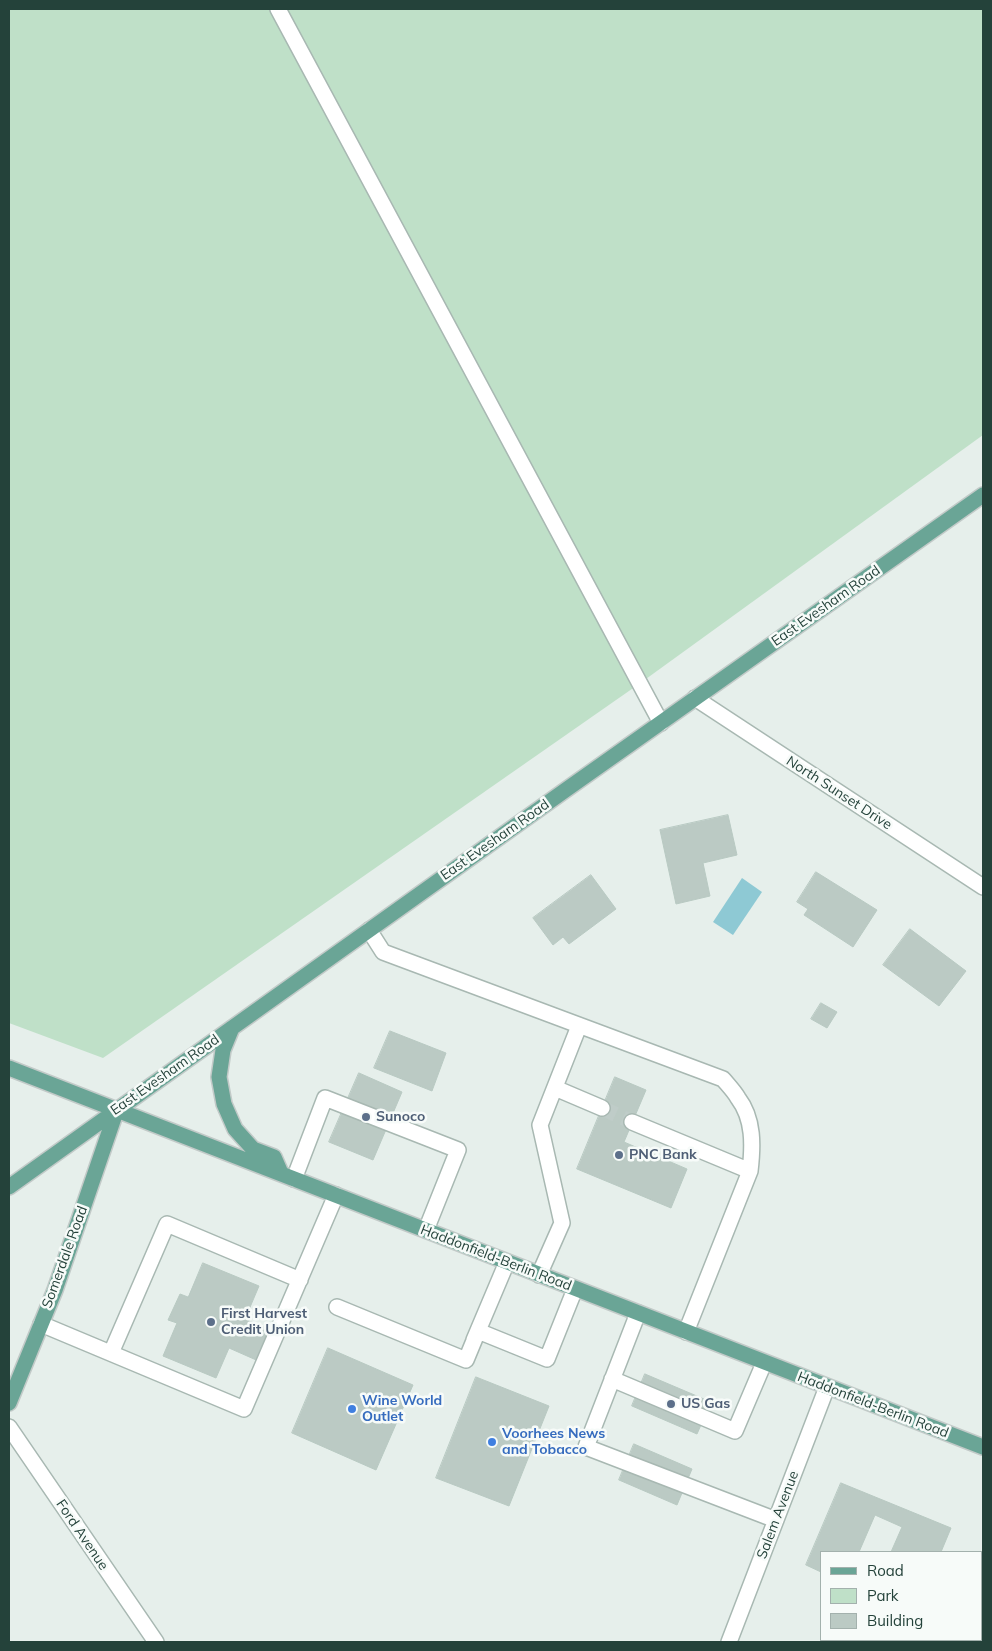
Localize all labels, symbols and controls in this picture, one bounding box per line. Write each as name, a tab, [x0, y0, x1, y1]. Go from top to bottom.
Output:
street label: East Evesham Road	[768, 562, 884, 650]
street label: North Sunset Drive	[783, 753, 895, 833]
street label: East Evesham Road	[437, 796, 553, 884]
street label: East Evesham Road	[107, 1031, 223, 1119]
place label: Sunoco	[376, 1109, 425, 1125]
marker: Sunoco	[360, 1111, 372, 1123]
place label: PNC Bank	[629, 1147, 697, 1163]
marker: PNC Bank	[613, 1149, 625, 1161]
street label: Somerdale Road	[39, 1204, 91, 1310]
street label: Haddonfield-Berlin Road	[418, 1221, 574, 1295]
place label: First Harvest Credit Union	[221, 1306, 307, 1338]
marker: First Harvest Credit Union	[205, 1316, 217, 1328]
street label: Haddonfield-Berlin Road	[795, 1368, 951, 1442]
place label: Wine World Outlet	[362, 1393, 442, 1425]
place label: US Gas	[681, 1396, 730, 1412]
marker: US Gas	[665, 1398, 677, 1410]
marker: Wine World Outlet	[346, 1403, 358, 1415]
place label: Voorhees News and Tobacco	[502, 1426, 605, 1458]
marker: Voorhees News and Tobacco	[486, 1436, 498, 1448]
street label: Salem Avenue	[754, 1469, 802, 1561]
street label: Ford Avenue	[52, 1497, 112, 1573]
legend	[820, 1551, 982, 1641]
text: Road	[867, 1561, 904, 1580]
text: Park	[867, 1586, 899, 1605]
text: Building	[867, 1611, 923, 1630]

